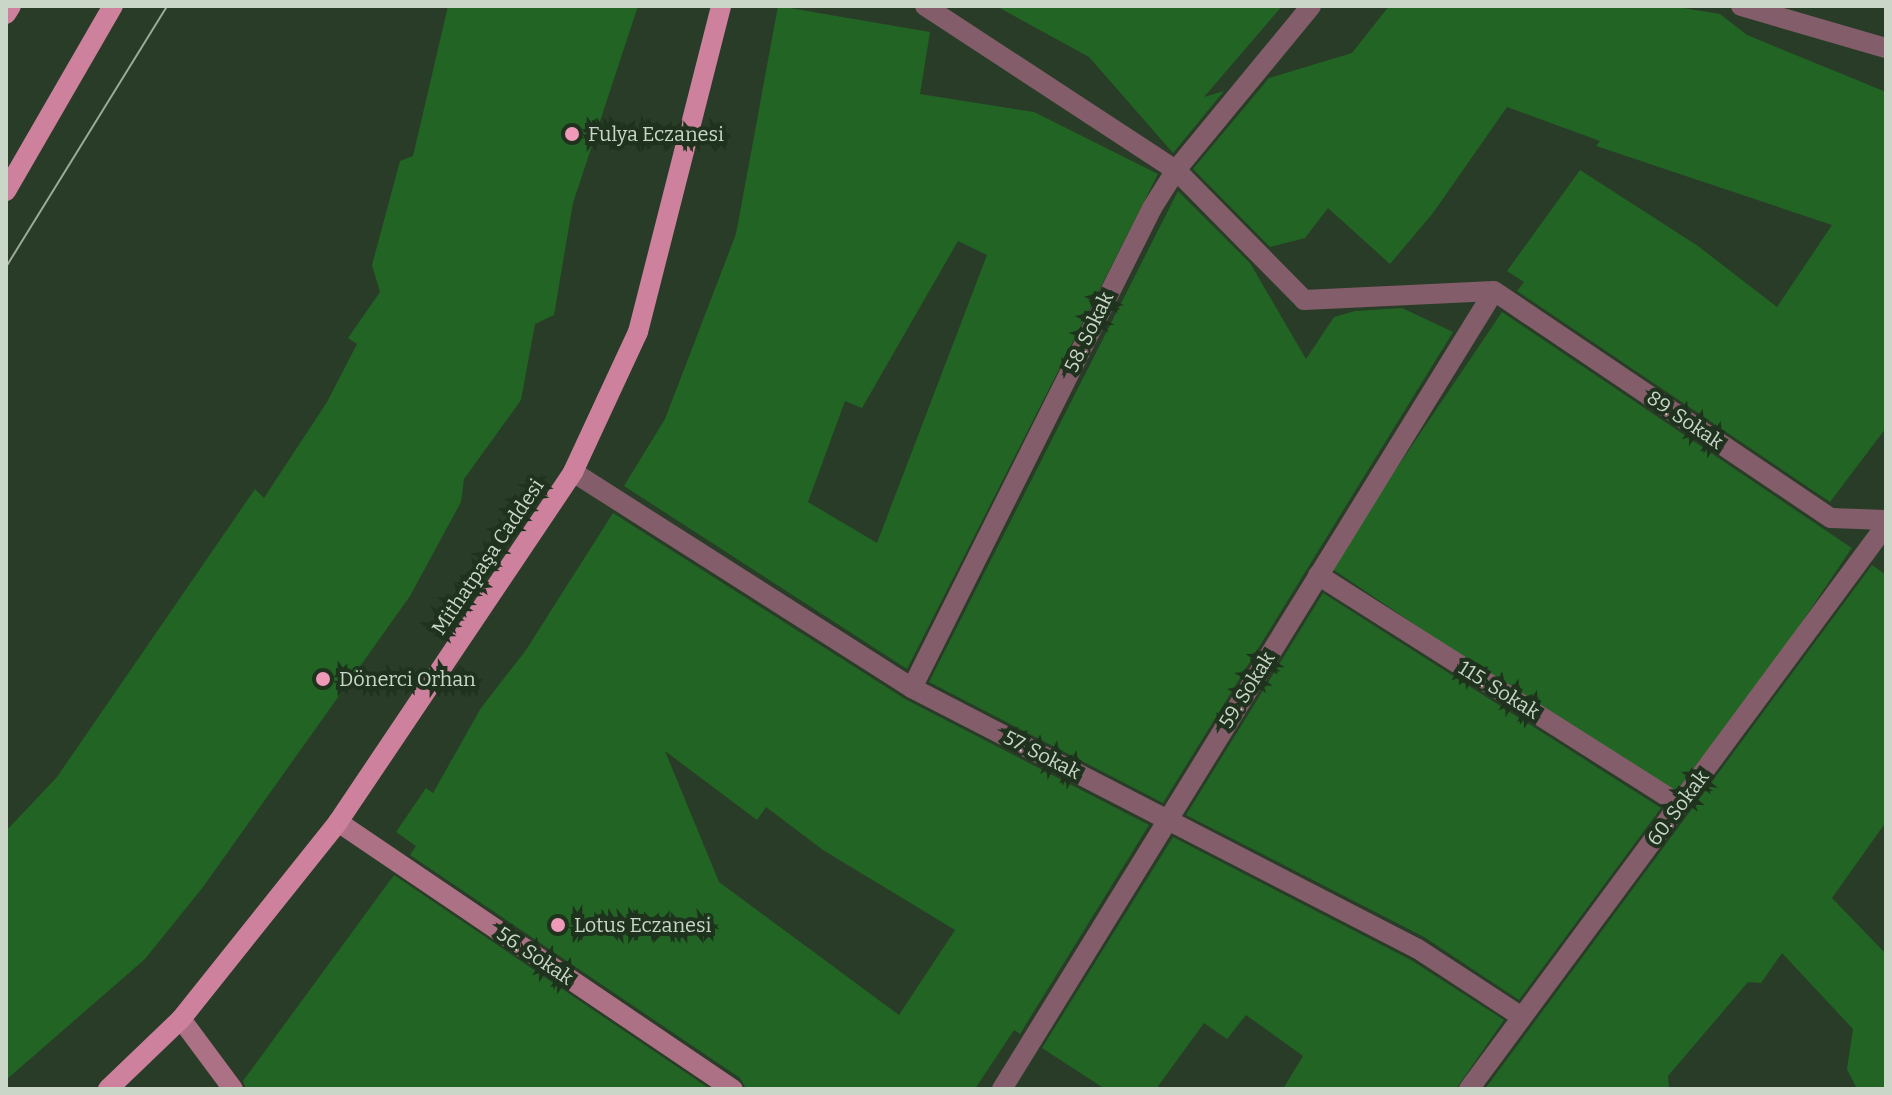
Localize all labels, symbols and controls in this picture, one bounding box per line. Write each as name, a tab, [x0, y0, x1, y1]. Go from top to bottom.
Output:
place label: Fulya Eczanesi	[588, 122, 724, 146]
marker: Fulya Eczanesi	[563, 125, 581, 143]
street label: 58. Sokak	[1059, 288, 1119, 376]
street label: 89. Sokak	[1642, 386, 1728, 454]
street label: Mithatpaşa Caddesi	[427, 475, 549, 639]
street label: 59. Sokak	[1214, 647, 1280, 733]
street label: 115. Sokak	[1454, 656, 1544, 724]
place label: Dönerci Orhan	[339, 667, 476, 691]
marker: Dönerci Orhan	[314, 670, 332, 688]
street label: 57. Sokak	[1000, 725, 1084, 785]
street label: 60. Sokak	[1642, 766, 1714, 850]
place label: Lotus Eczanesi	[574, 913, 712, 937]
marker: Lotus Eczanesi	[549, 916, 567, 934]
street label: 56. Sokak	[492, 922, 578, 990]

